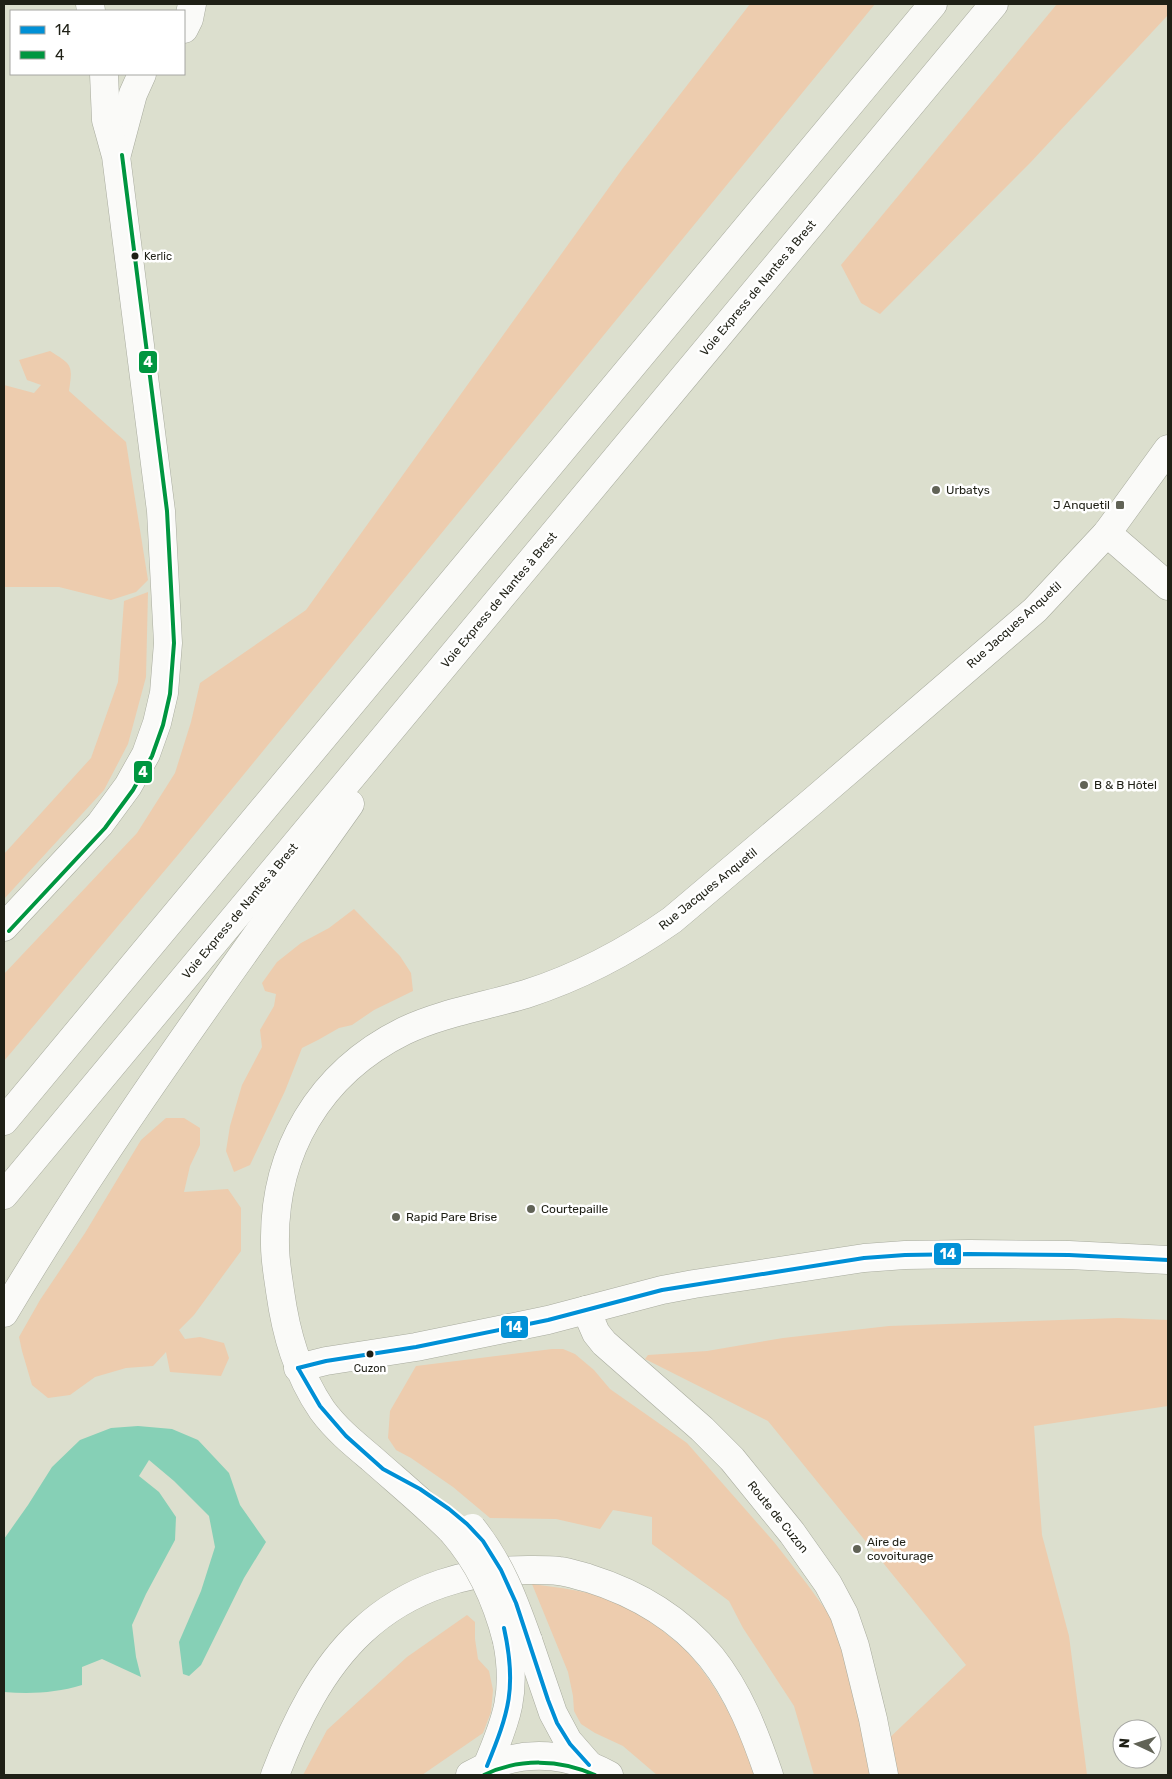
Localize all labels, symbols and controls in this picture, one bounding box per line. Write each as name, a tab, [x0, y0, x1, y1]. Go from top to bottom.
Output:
legend	[10, 10, 185, 75]
text: 14	[55, 21, 71, 39]
text: 4	[55, 46, 64, 64]
street label: Voie Express de Nantes à Brest	[697, 217, 819, 359]
place label: Kerlic	[144, 250, 172, 263]
marker: Kerlic	[130, 251, 140, 261]
line badge: 4	[138, 350, 158, 374]
text: 4	[143, 354, 153, 371]
place label: Urbatys	[946, 483, 990, 497]
marker: Urbatys	[930, 484, 942, 496]
place label: J Anquetil	[1053, 498, 1110, 512]
marker: J Anquetil	[1114, 499, 1126, 511]
street label: Voie Express de Nantes à Brest	[438, 529, 560, 671]
street label: Rue Jacques Anquetil	[964, 579, 1064, 671]
line badge: 4	[133, 760, 153, 784]
text: 4	[138, 764, 148, 781]
place label: B & B Hôtel	[1094, 778, 1157, 792]
marker: B & B Hôtel	[1078, 779, 1090, 791]
street label: Voie Express de Nantes à Brest	[179, 840, 301, 982]
street label: Rue Jacques Anquetil	[656, 845, 760, 933]
place label: Courtepaille	[541, 1202, 609, 1216]
marker: Courtepaille	[525, 1203, 537, 1215]
place label: Rapid Pare Brise	[406, 1210, 498, 1224]
marker: Rapid Pare Brise	[390, 1211, 402, 1223]
line badge: 14	[933, 1242, 962, 1266]
text: 14	[940, 1246, 957, 1263]
line badge: 14	[500, 1315, 529, 1339]
text: 14	[506, 1319, 523, 1336]
marker: Cuzon	[365, 1349, 375, 1359]
place label: Cuzon	[354, 1362, 386, 1375]
street label: Route de Cuzon	[745, 1478, 811, 1556]
place label: Aire de covoiturage	[867, 1535, 934, 1563]
marker: Aire de covoiturage	[851, 1543, 863, 1555]
north arrow	[1112, 1719, 1162, 1769]
text: N	[1116, 1738, 1133, 1749]

